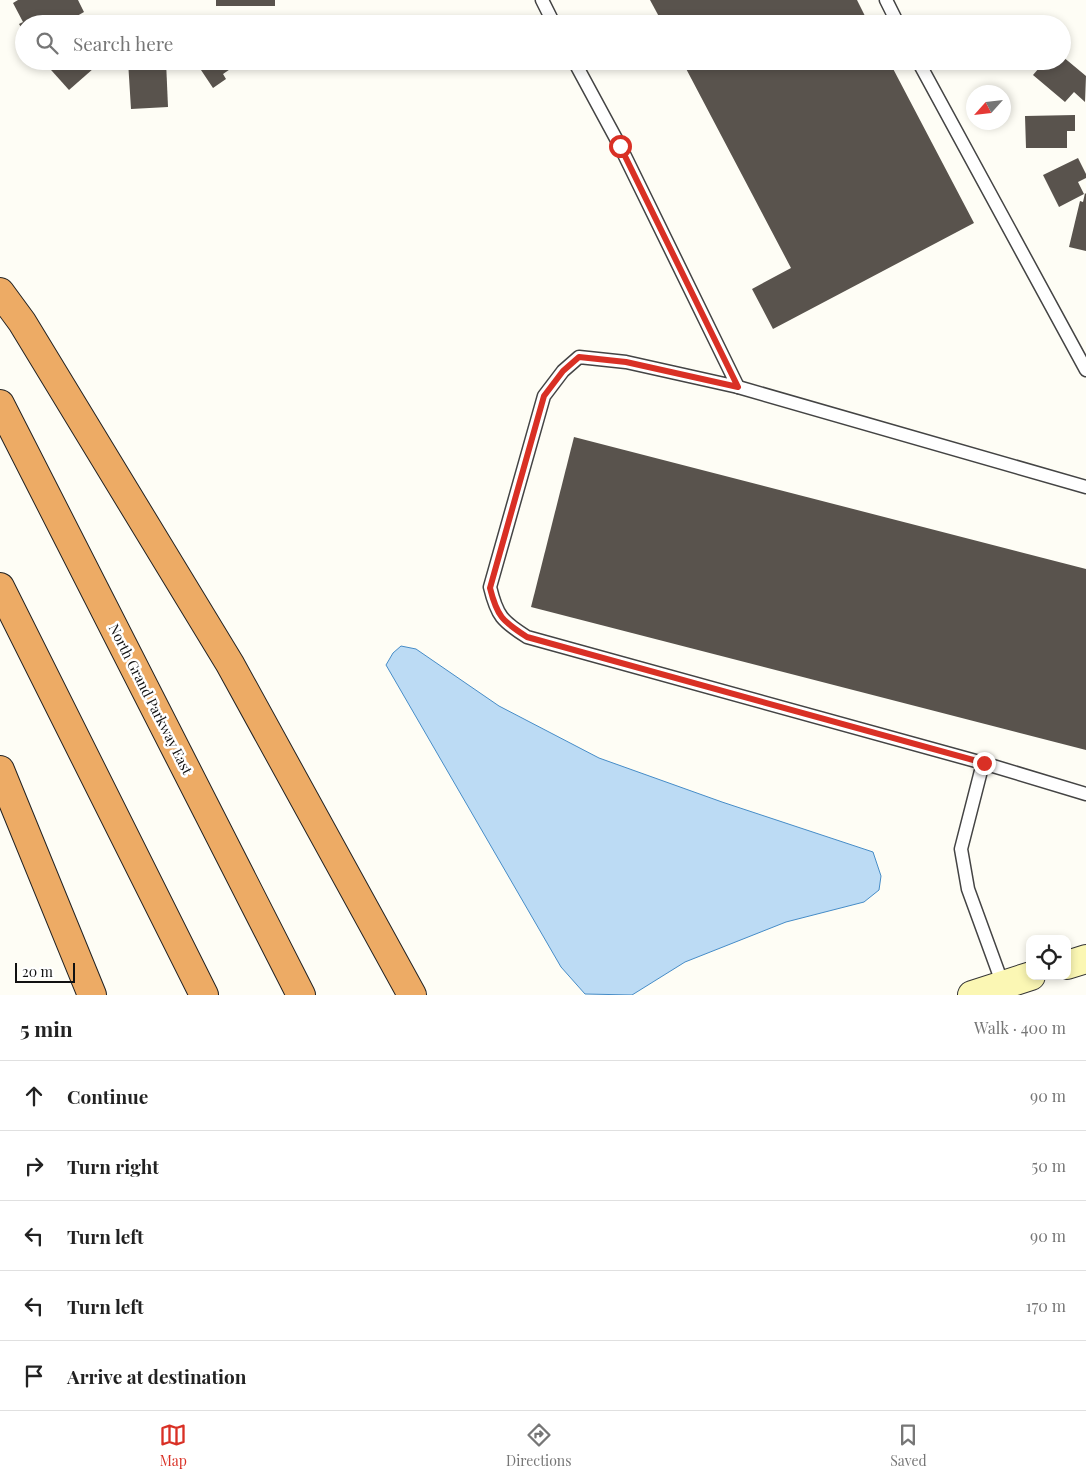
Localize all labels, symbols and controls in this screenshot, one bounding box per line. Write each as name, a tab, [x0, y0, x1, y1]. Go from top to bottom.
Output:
search box	[15, 15, 1071, 70]
icon: search	[33, 29, 61, 57]
text: Search here	[73, 30, 173, 56]
north arrow	[966, 85, 1011, 130]
route start	[609, 135, 632, 158]
street label: North Grand Parkway East	[105, 621, 198, 778]
route end	[973, 752, 996, 775]
map controls	[1026, 935, 1071, 980]
button: locate	[1026, 935, 1071, 980]
scale bar	[15, 960, 75, 983]
text: 20 m	[22, 962, 53, 981]
text: 5 min	[20, 1014, 73, 1042]
text: Walk · 400 m	[974, 1017, 1066, 1038]
icon: ahead	[20, 1082, 48, 1110]
text: Continue	[67, 1083, 148, 1109]
text: 90 m	[1030, 1085, 1066, 1106]
icon: right	[20, 1152, 48, 1180]
text: Turn right	[67, 1153, 159, 1179]
text: 50 m	[1032, 1155, 1066, 1176]
icon: left	[20, 1222, 48, 1250]
text: Turn left	[67, 1223, 144, 1249]
text: 90 m	[1030, 1225, 1066, 1246]
icon: left	[20, 1292, 48, 1320]
text: Turn left	[67, 1293, 144, 1319]
text: 170 m	[1026, 1295, 1066, 1316]
icon: arrive	[20, 1362, 48, 1390]
text: Arrive at destination	[67, 1363, 247, 1389]
tab: Map	[159, 1421, 187, 1470]
tab: Directions	[506, 1421, 572, 1470]
tab: Saved	[890, 1421, 927, 1470]

